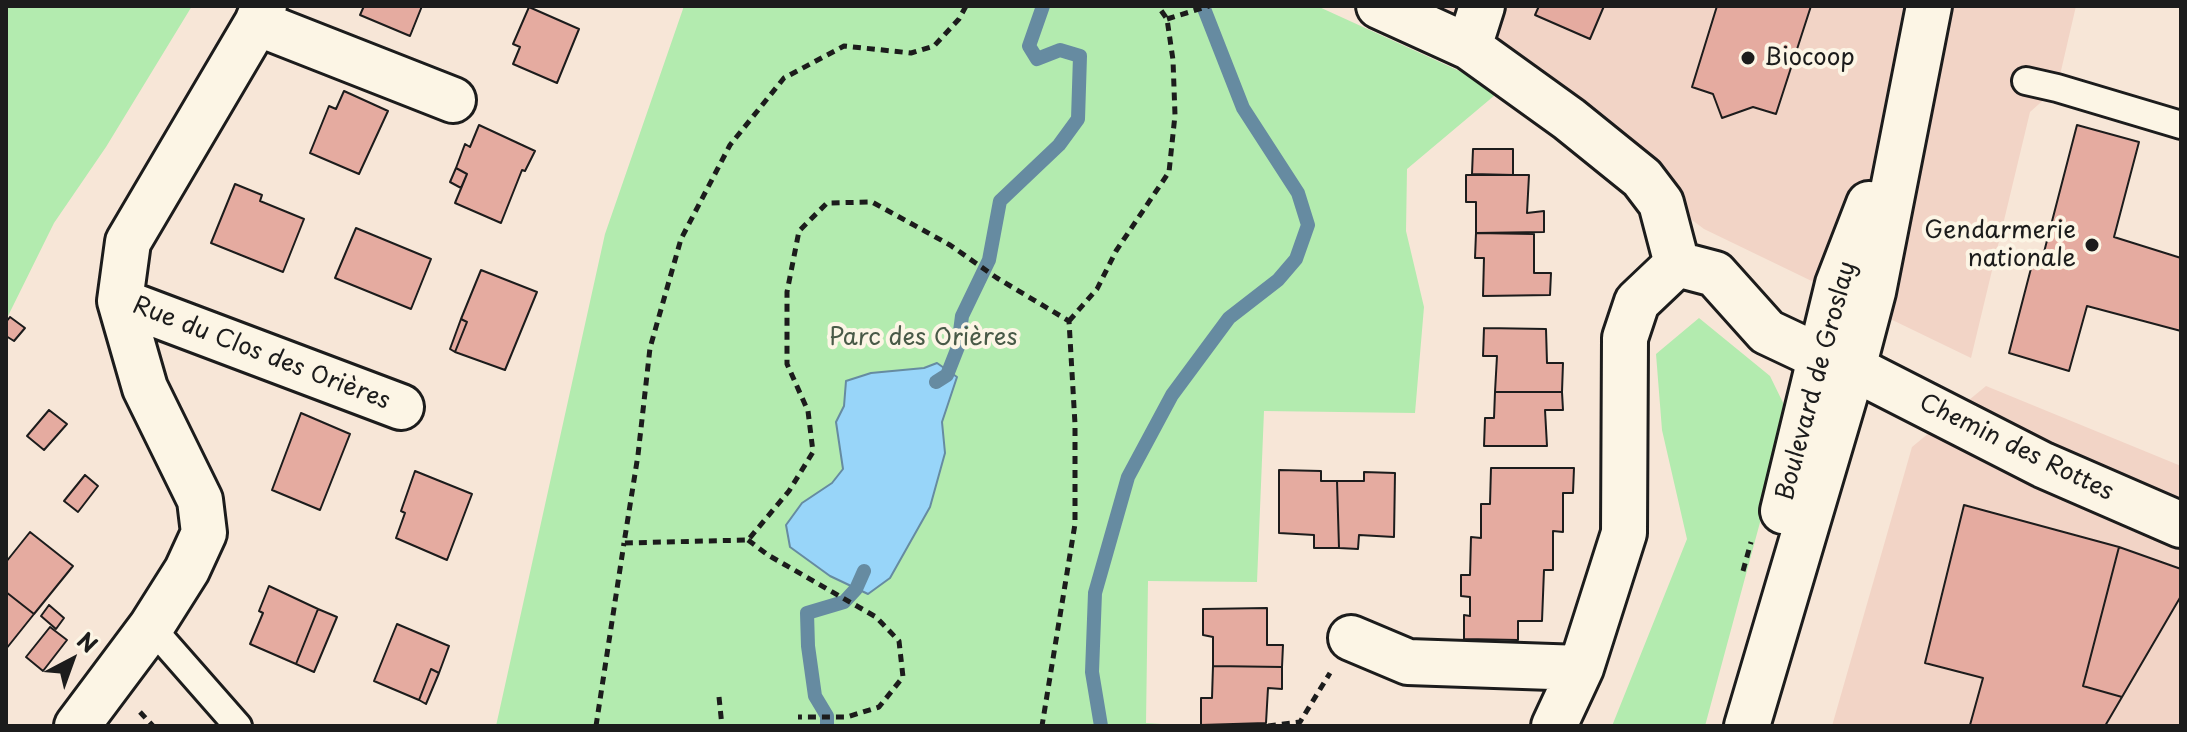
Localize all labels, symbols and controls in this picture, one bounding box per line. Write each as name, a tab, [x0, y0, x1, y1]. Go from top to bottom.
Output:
place label: Biocoop	[1764, 44, 1855, 72]
marker: Biocoop	[1739, 49, 1757, 67]
place label: Gendarmerie nationale	[1924, 217, 2076, 273]
marker: Gendarmerie nationale	[2083, 236, 2101, 254]
street label: Boulevard de Groslay	[1771, 258, 1863, 504]
street label: Rue du Clos des Orières	[128, 292, 394, 416]
park label: Parc des Orières	[829, 324, 1017, 352]
street label: Chemin des Rottes	[1914, 389, 2118, 507]
north arrow	[32, 620, 112, 700]
text: N	[71, 623, 105, 660]

